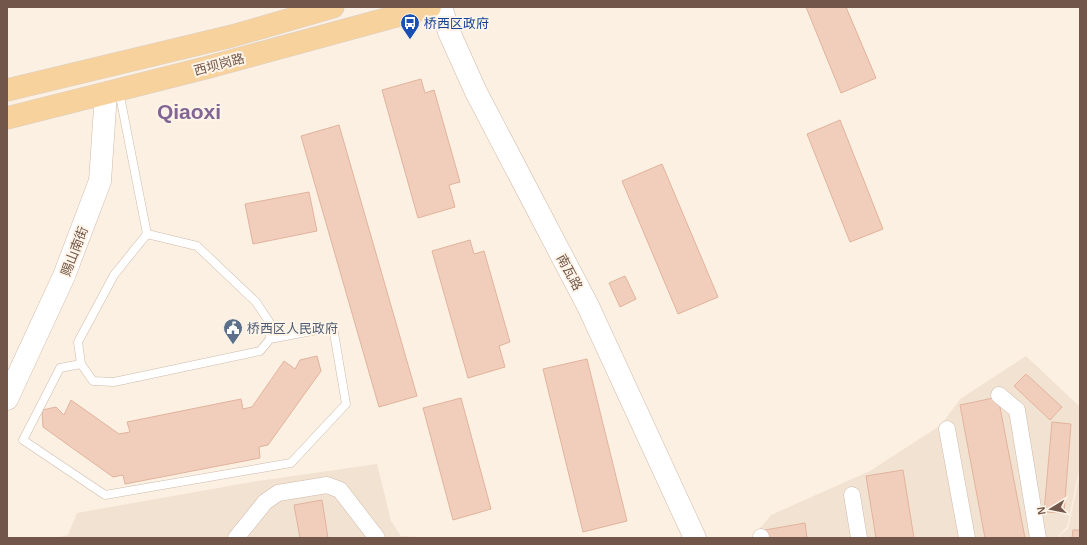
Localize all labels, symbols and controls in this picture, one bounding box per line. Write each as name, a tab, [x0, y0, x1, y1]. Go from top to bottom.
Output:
bus stop icon: 桥西区政府	[399, 12, 421, 40]
place label: 桥西区政府	[424, 16, 489, 31]
street label: 西坝岗路	[192, 51, 246, 78]
district label: Qiaoxi	[157, 100, 221, 123]
street label: 赐山南街	[58, 224, 91, 278]
street label: 南瓦路	[554, 251, 585, 293]
public building icon: 桥西区人民政府	[222, 317, 244, 345]
place label: 桥西区人民政府	[247, 321, 338, 336]
north arrow	[1031, 489, 1071, 529]
text: N	[1035, 506, 1048, 516]

